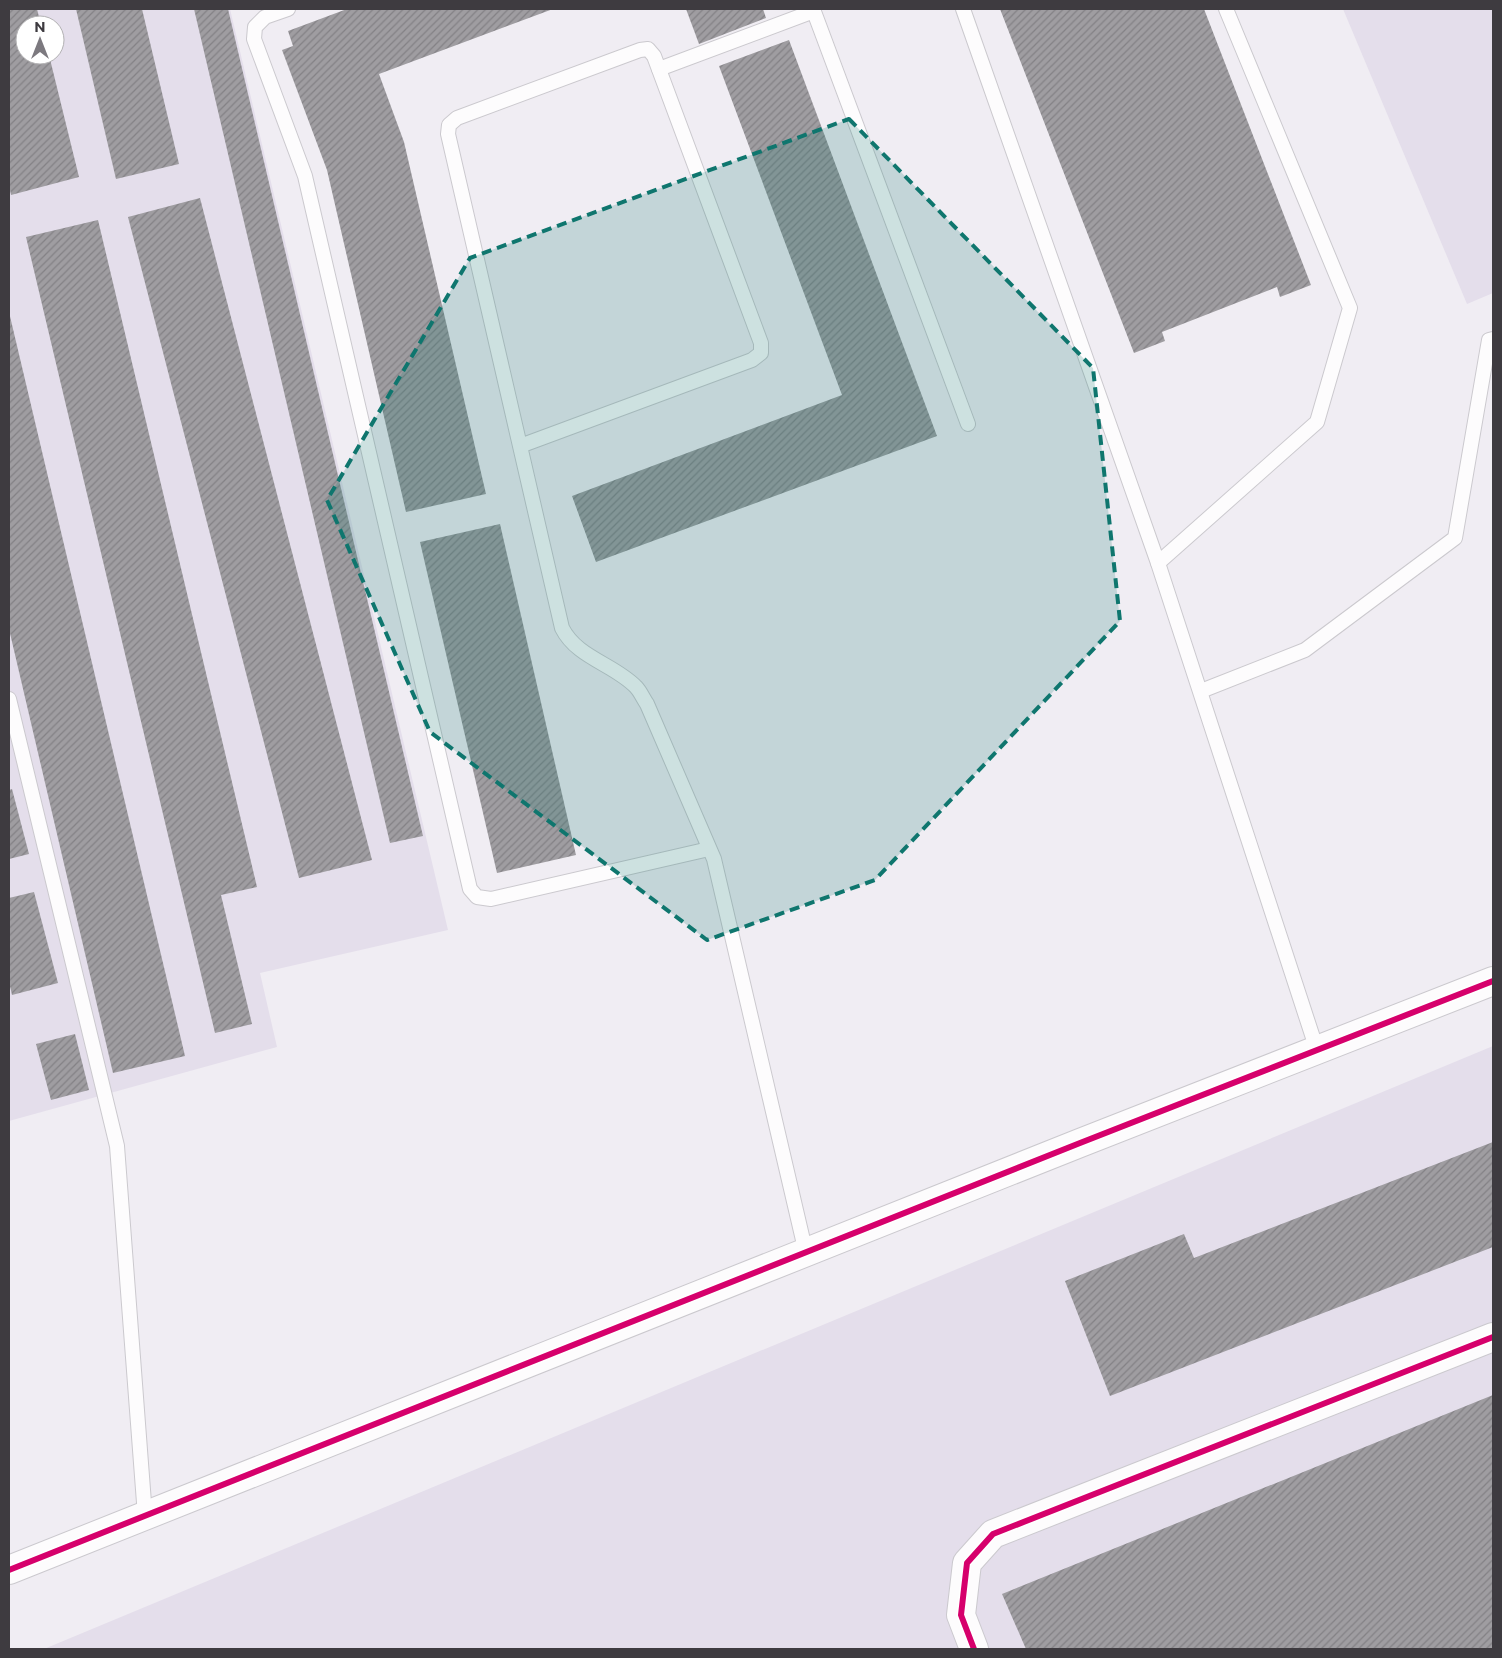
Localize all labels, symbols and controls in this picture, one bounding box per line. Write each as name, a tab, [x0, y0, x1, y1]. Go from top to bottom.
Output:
north arrow	[15, 15, 65, 65]
text: N	[34, 18, 46, 36]

